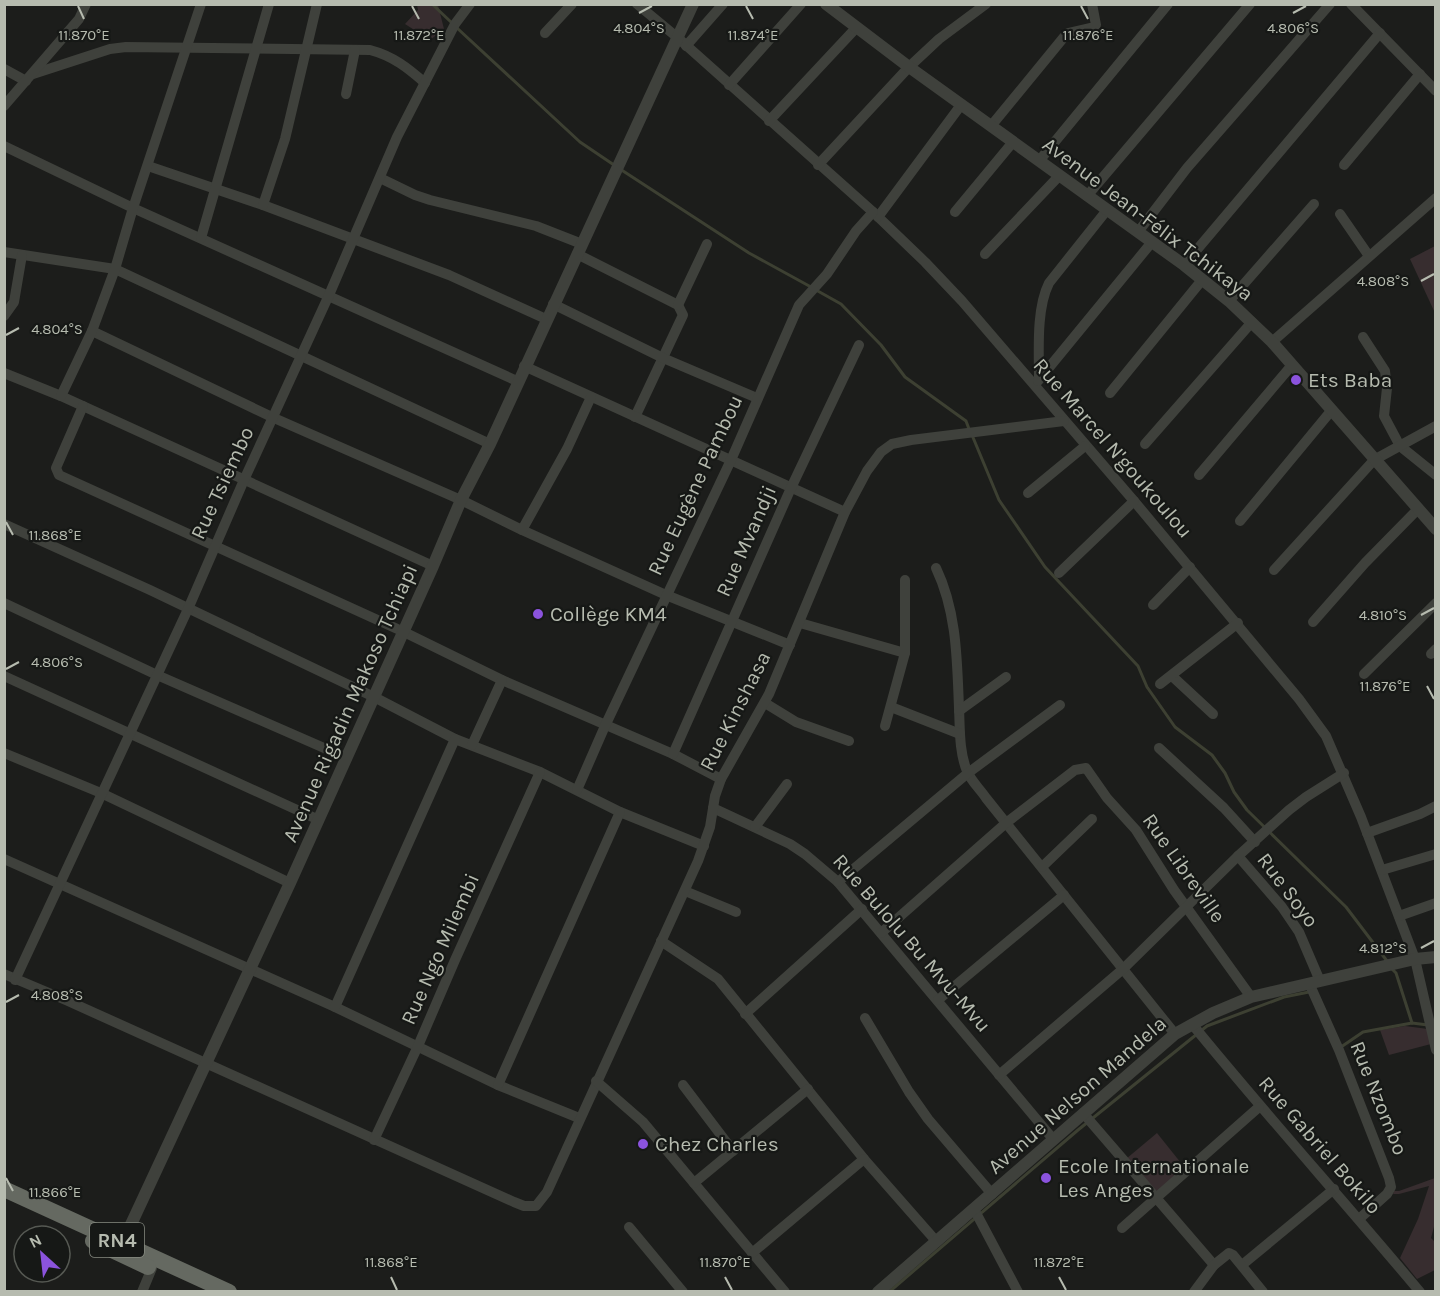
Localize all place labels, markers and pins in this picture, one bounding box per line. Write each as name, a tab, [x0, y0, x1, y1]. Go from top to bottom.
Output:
place label: Ets Baba	[1308, 368, 1392, 392]
marker: Ets Baba	[1289, 373, 1303, 387]
place label: Collège KM4	[550, 602, 667, 626]
marker: Collège KM4	[531, 607, 545, 621]
place label: Chez Charles	[655, 1132, 779, 1156]
marker: Chez Charles	[636, 1137, 650, 1151]
place label: Ecole Internationale Les Anges	[1058, 1154, 1249, 1202]
marker: Ecole Internationale Les Anges	[1039, 1171, 1053, 1185]

